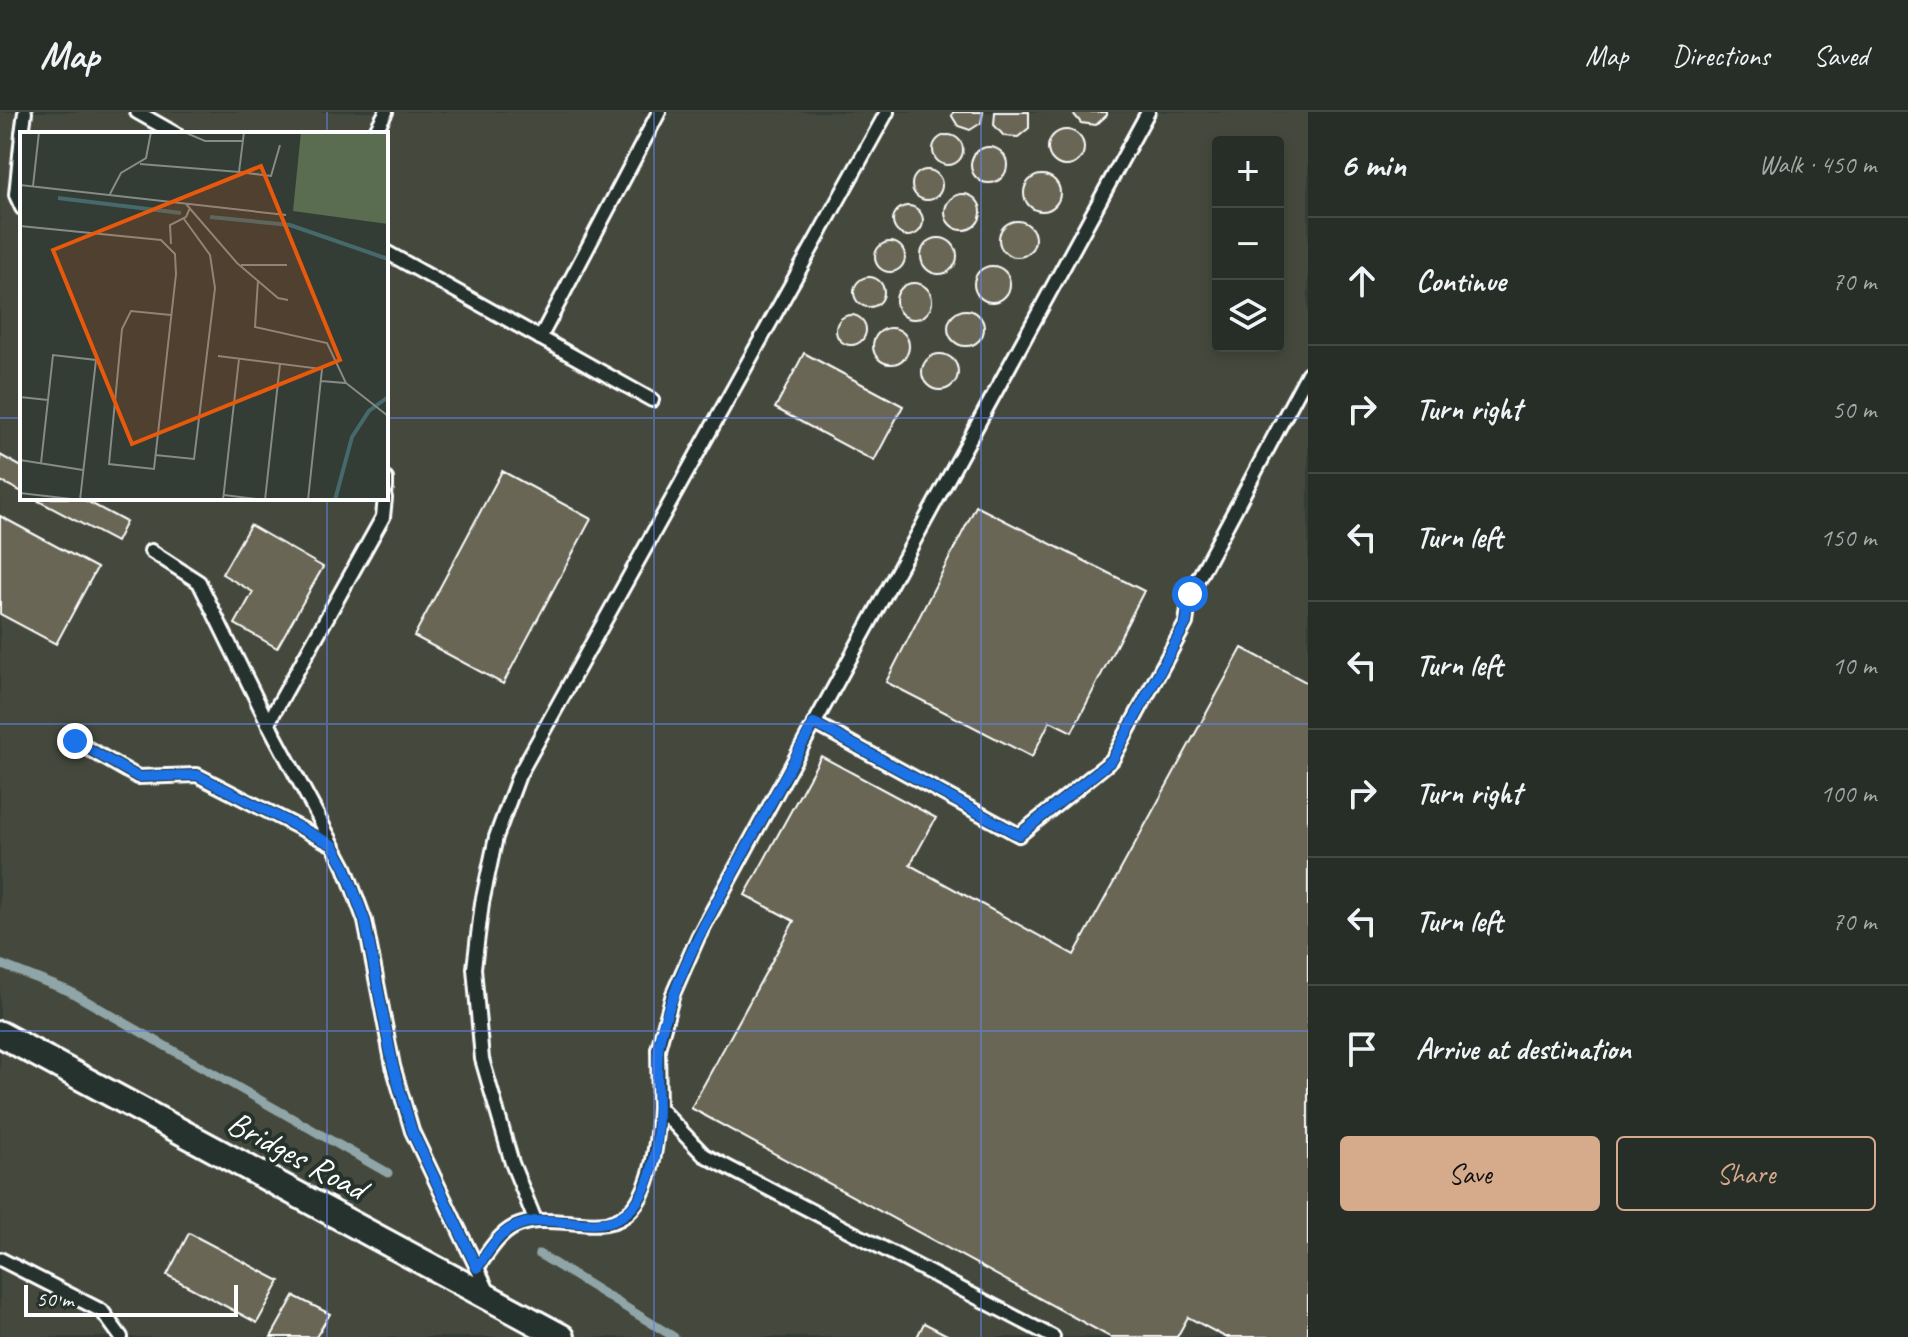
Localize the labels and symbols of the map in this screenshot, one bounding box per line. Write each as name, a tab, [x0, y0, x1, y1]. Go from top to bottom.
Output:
inset map	[20, 132, 388, 500]
route start	[1172, 576, 1208, 612]
route end	[57, 723, 93, 759]
street label: Bridges Road	[220, 1101, 379, 1212]
scale bar	[24, 1281, 238, 1317]

